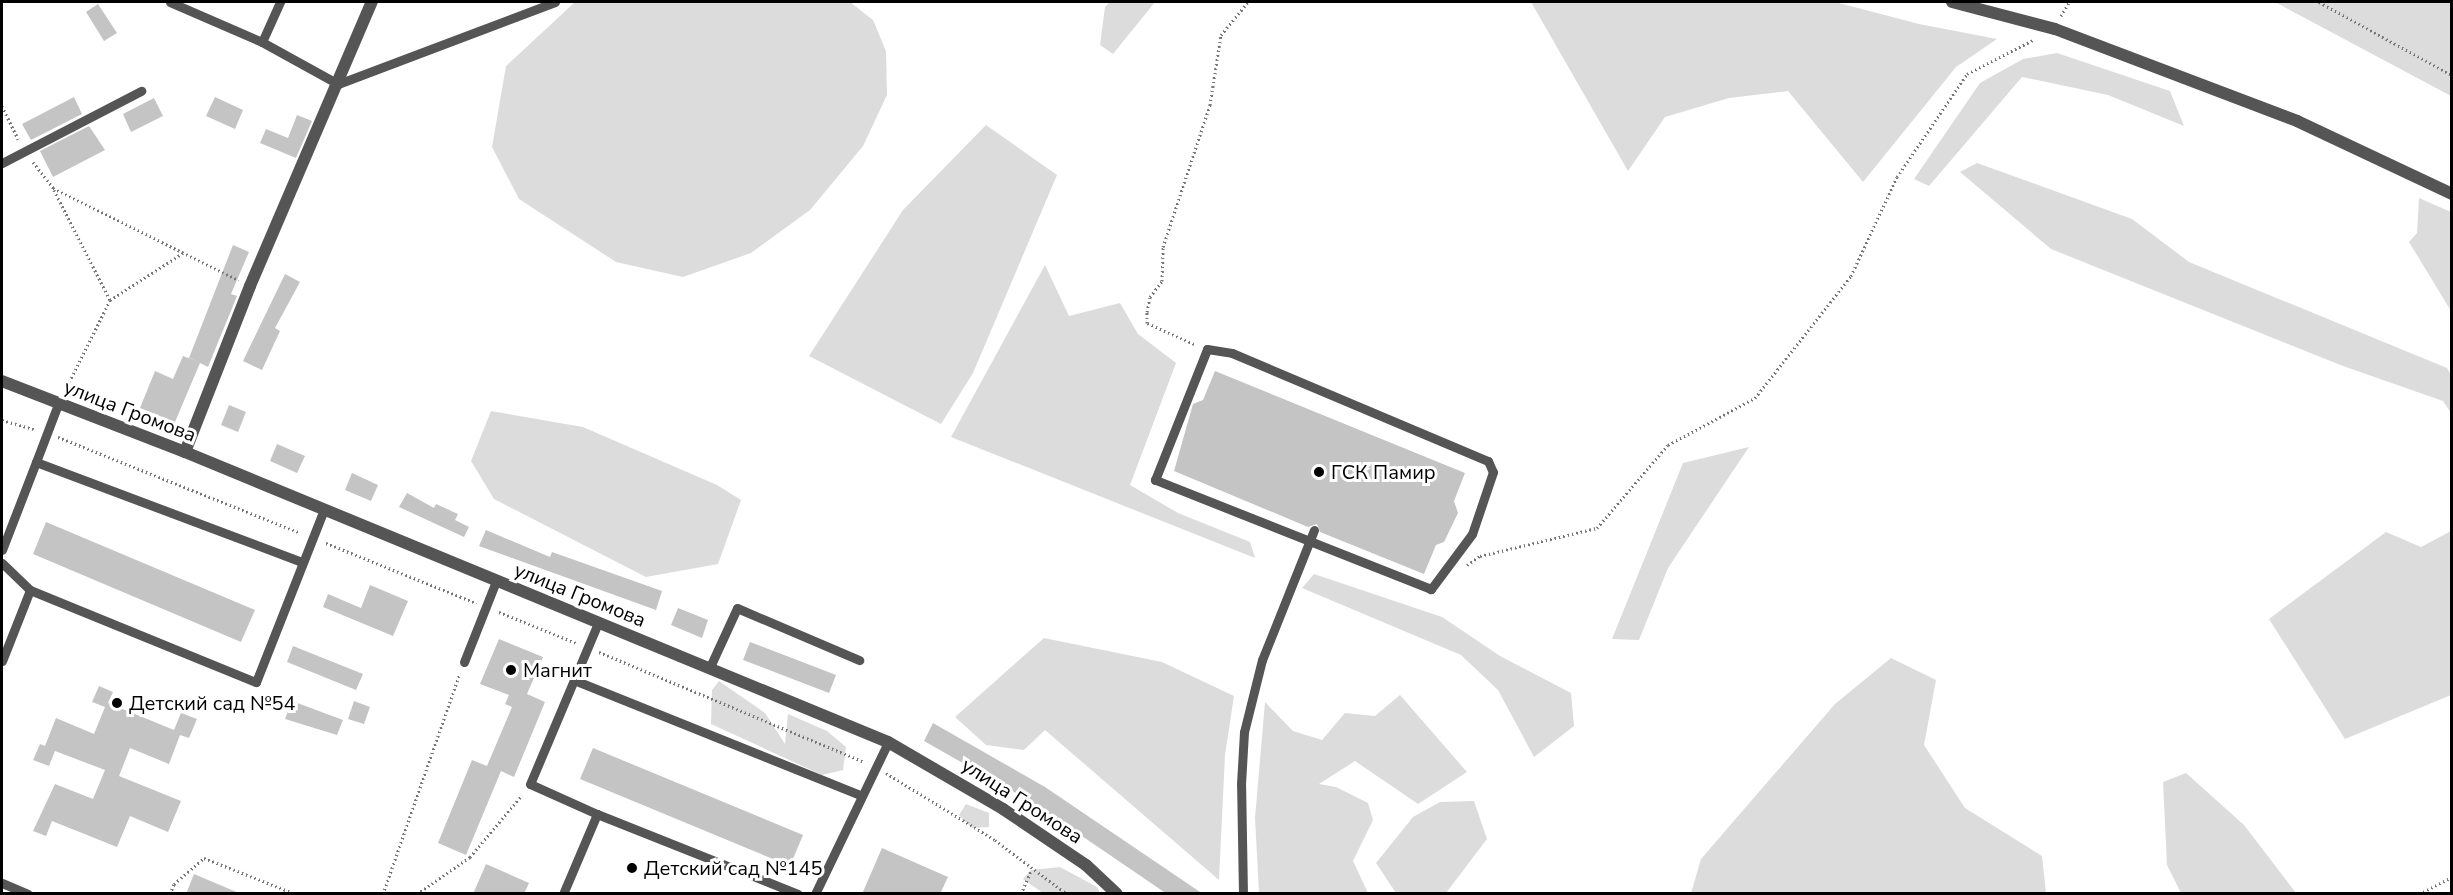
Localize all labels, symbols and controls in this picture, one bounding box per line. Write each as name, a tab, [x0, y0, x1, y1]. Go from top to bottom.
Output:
street label: улица Громова	[61, 375, 199, 447]
place label: ГСК Памир	[1331, 460, 1436, 484]
marker: ГСК Памир	[1312, 465, 1326, 479]
street label: улица Громова	[511, 558, 649, 632]
place label: Магнит	[523, 658, 592, 682]
marker: Магнит	[504, 663, 518, 677]
place label: Детский сад №54	[129, 691, 296, 715]
marker: Детский сад №54	[110, 696, 124, 710]
street label: улица Громова	[957, 753, 1087, 849]
place label: Детский сад №145	[644, 856, 823, 880]
marker: Детский сад №145	[625, 861, 639, 875]

